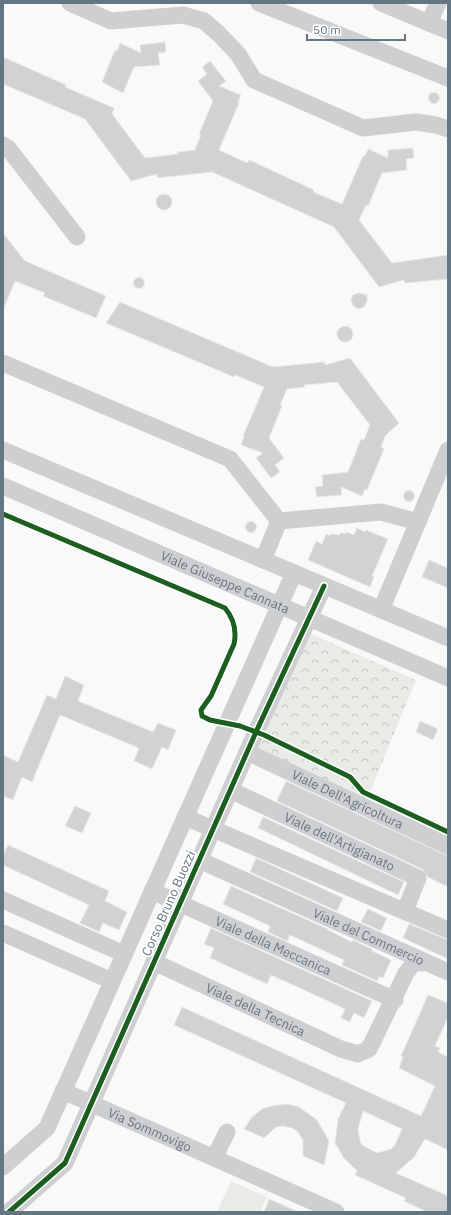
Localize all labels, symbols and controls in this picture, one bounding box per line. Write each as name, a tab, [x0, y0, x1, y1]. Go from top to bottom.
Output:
scale bar	[307, 16, 405, 42]
text: 50 m	[313, 22, 341, 37]
street label: Viale Giuseppe Cannata	[158, 547, 292, 618]
street label: Viale Dell'Agricoltura	[289, 766, 406, 833]
street label: Viale dell'Artigianato	[281, 809, 397, 875]
street label: Corso Bruno Buozzi	[138, 848, 199, 959]
street label: Viale del Commercio	[310, 904, 427, 969]
street label: Viale della Meccanica	[212, 912, 334, 979]
street label: Viale della Tecnica	[203, 979, 308, 1040]
street label: Via Sommovigo	[105, 1104, 194, 1156]

